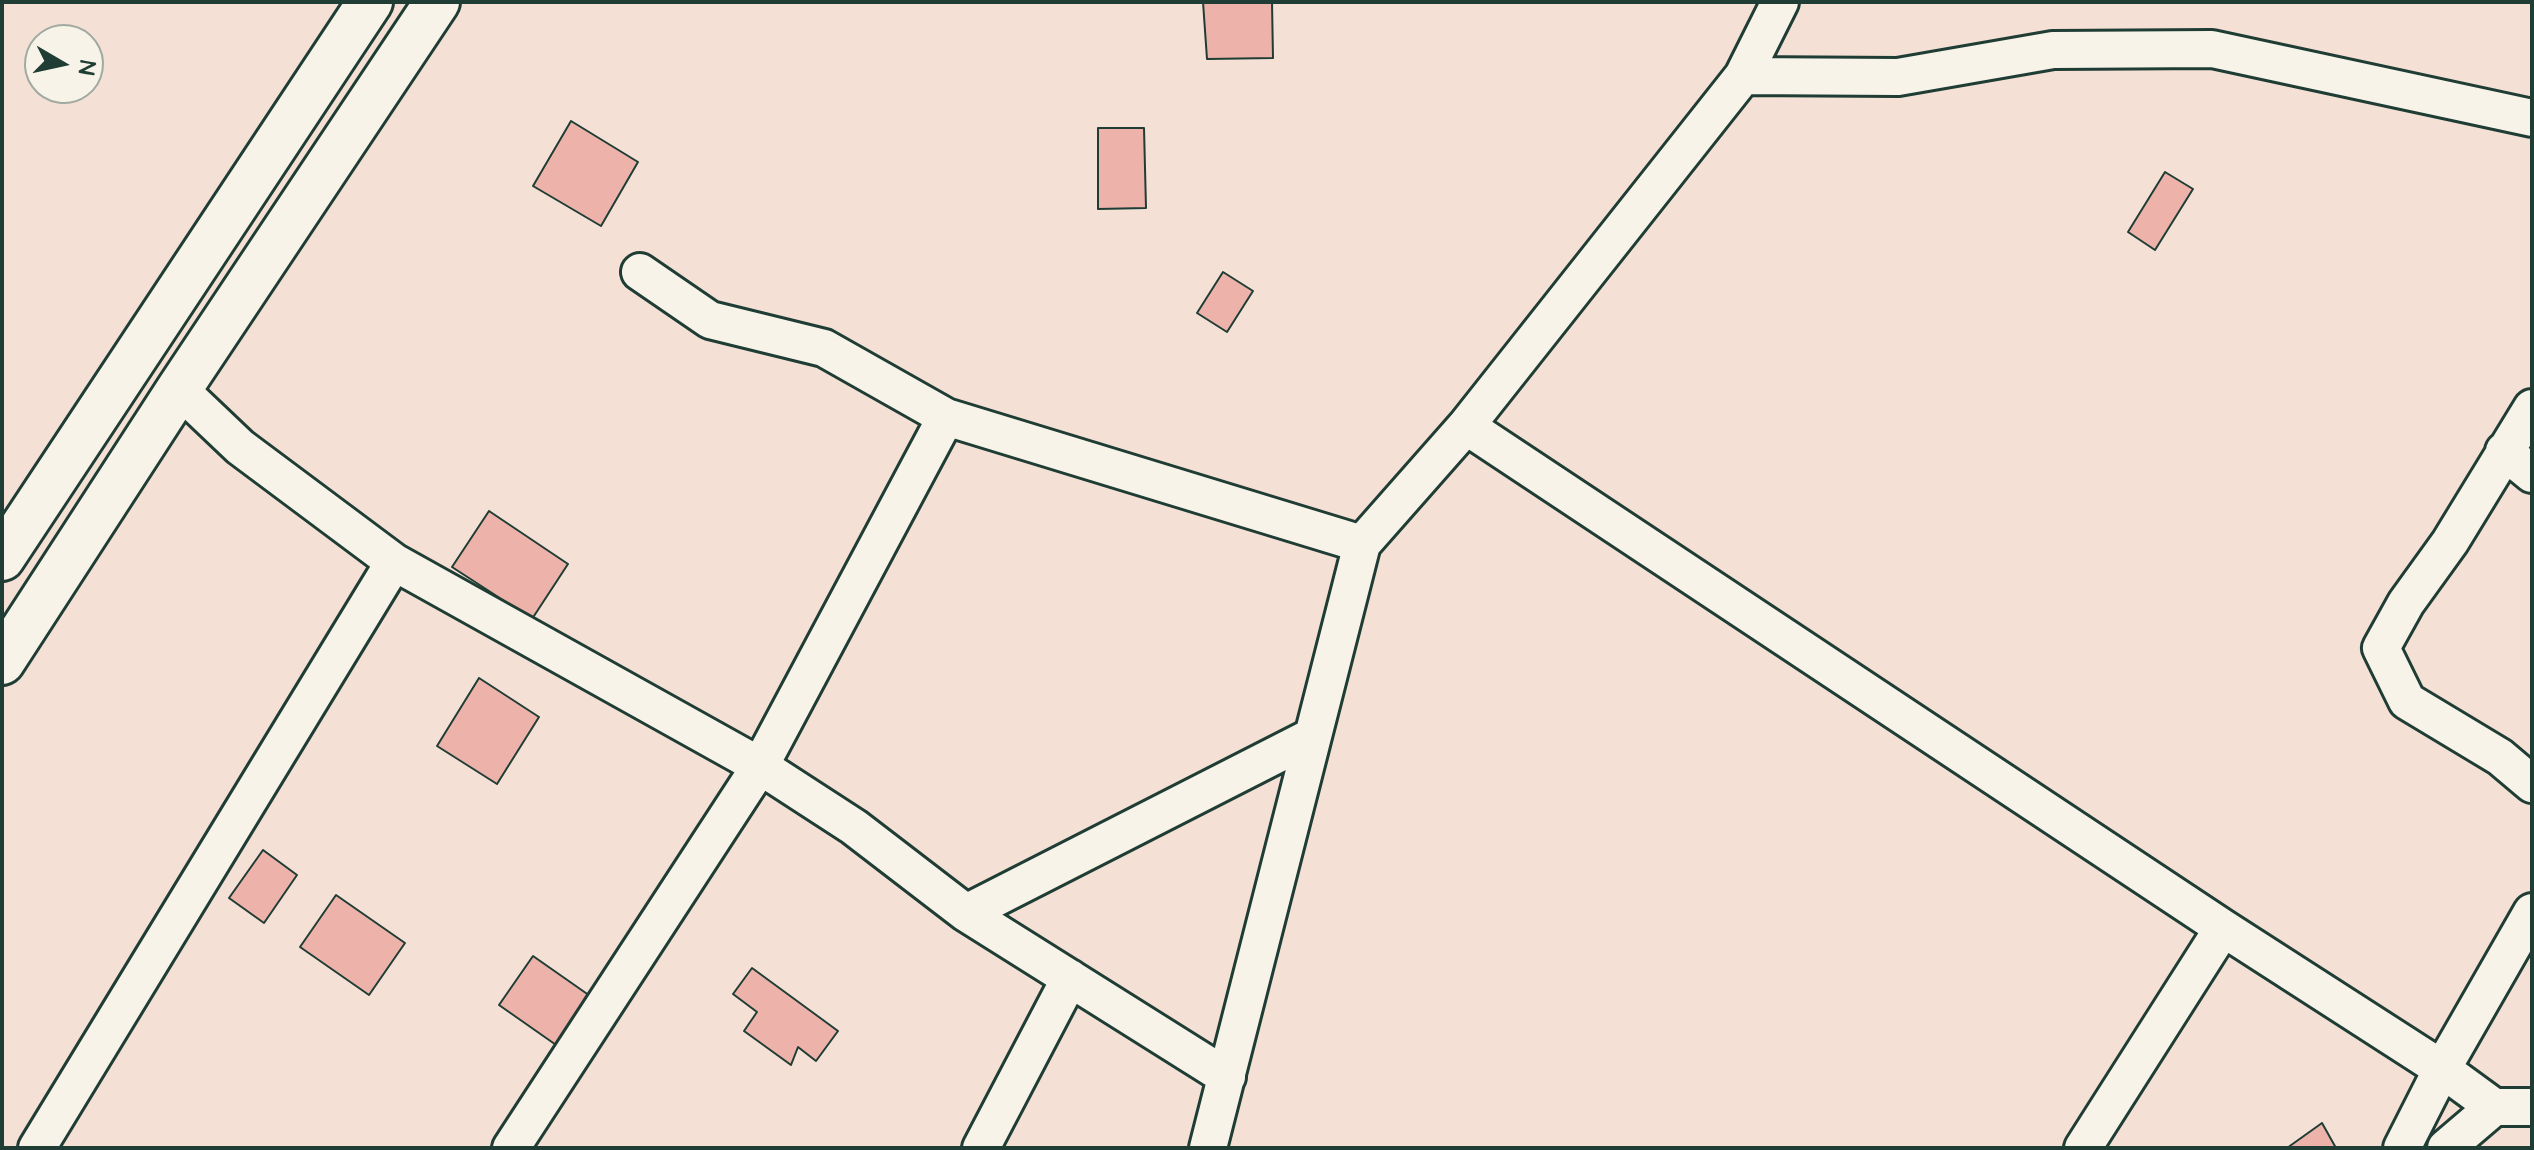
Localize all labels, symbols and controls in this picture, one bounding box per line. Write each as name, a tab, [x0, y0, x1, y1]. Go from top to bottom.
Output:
north arrow	[24, 24, 104, 104]
text: N	[70, 58, 103, 77]

